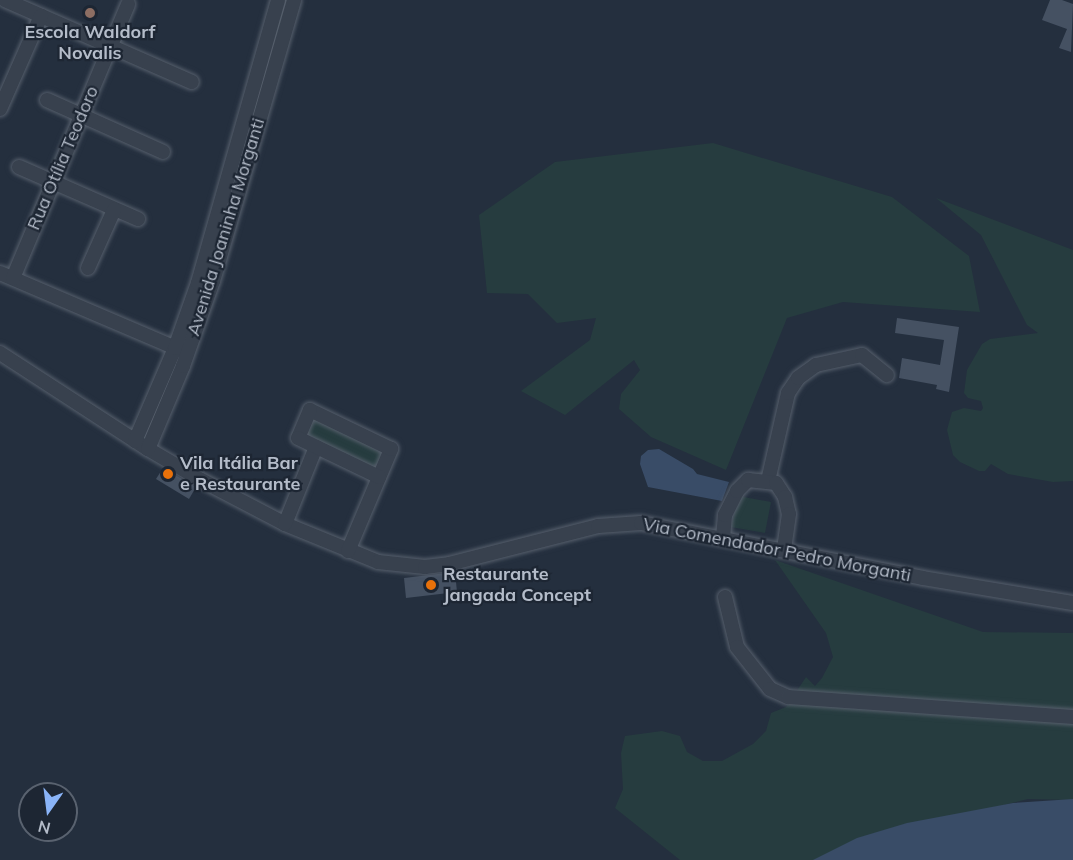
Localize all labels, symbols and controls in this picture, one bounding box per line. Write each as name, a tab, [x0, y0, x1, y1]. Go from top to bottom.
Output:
marker: Escola Waldorf Novalis	[83, 6, 97, 20]
place label: Escola Waldorf Novalis	[25, 22, 155, 64]
street label: Rua Otília Teodoro	[23, 83, 103, 233]
street label: Avenida Joaninha Morganti	[183, 116, 269, 338]
place label: Vila Itália Bar e Restaurante	[180, 453, 300, 496]
marker: Vila Itália Bar e Restaurante	[161, 467, 175, 481]
street label: Via Comendador Pedro Morganti	[641, 513, 913, 587]
place label: Restaurante Jangada Concept	[443, 564, 591, 606]
marker: Restaurante Jangada Concept	[424, 578, 438, 592]
north arrow	[18, 782, 78, 842]
text: N	[36, 816, 52, 839]

